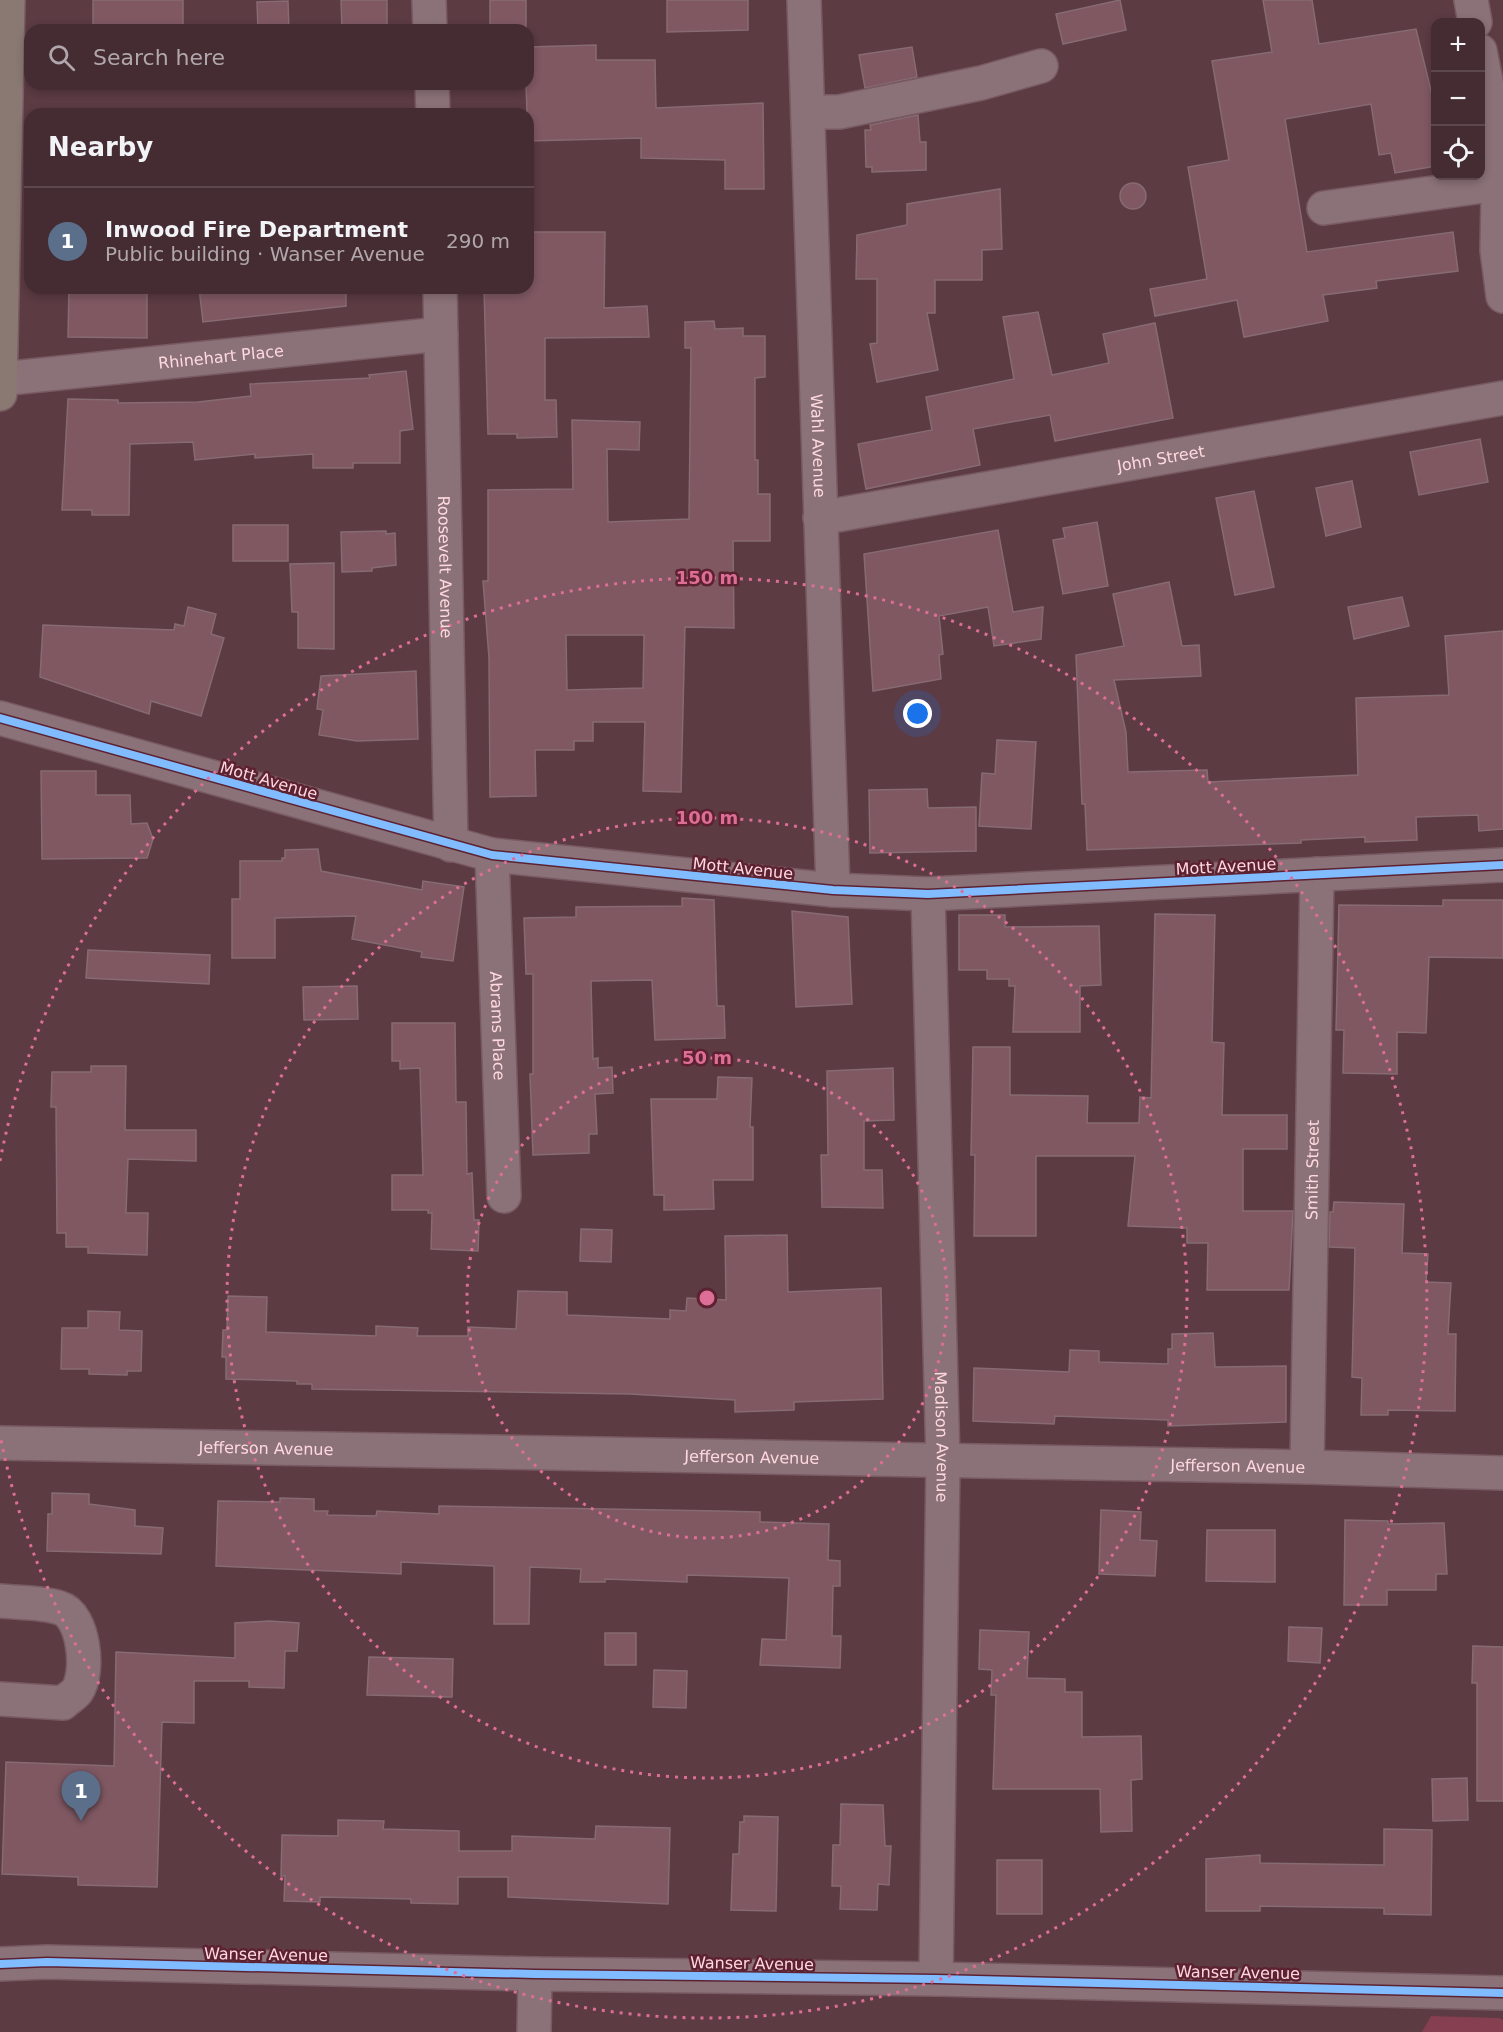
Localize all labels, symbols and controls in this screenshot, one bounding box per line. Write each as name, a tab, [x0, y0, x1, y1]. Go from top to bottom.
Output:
map controls	[1431, 18, 1485, 180]
button: +	[1431, 18, 1485, 72]
search box	[24, 24, 534, 90]
icon: search	[45, 41, 78, 74]
text: Search here	[93, 45, 225, 70]
button: −	[1431, 72, 1485, 126]
button: locate	[1431, 126, 1485, 180]
text: Nearby	[48, 132, 153, 162]
text: Inwood Fire Department	[105, 217, 408, 242]
text: 1	[61, 229, 74, 253]
text: 290 m	[446, 229, 510, 253]
text: Public building · Wanser Avenue	[105, 242, 425, 266]
street label: Rhinehart Place	[157, 341, 285, 373]
street label: Wahl Avenue	[807, 394, 829, 498]
street label: John Street	[1115, 442, 1206, 476]
street label: Roosevelt Avenue	[434, 495, 456, 639]
text: 150 m	[676, 567, 738, 588]
your location	[903, 699, 932, 728]
street label: Mott Avenue	[218, 757, 320, 803]
text: 100 m	[676, 807, 738, 828]
street label: Mott Avenue	[692, 854, 794, 883]
street label: Mott Avenue	[1175, 854, 1277, 879]
street label: Abrams Place	[486, 971, 509, 1081]
text: 50 m	[682, 1047, 732, 1068]
street label: Smith Street	[1302, 1120, 1323, 1220]
centre of rings	[697, 1288, 717, 1308]
street label: Madison Avenue	[931, 1371, 952, 1502]
street label: Jefferson Avenue	[197, 1438, 334, 1459]
street label: Jefferson Avenue	[683, 1447, 819, 1468]
street label: Jefferson Avenue	[1169, 1455, 1305, 1477]
pin: 1	[62, 1772, 100, 1821]
street label: Wanser Avenue	[204, 1944, 328, 1965]
street label: Wanser Avenue	[690, 1953, 814, 1974]
street label: Wanser Avenue	[1176, 1962, 1300, 1983]

